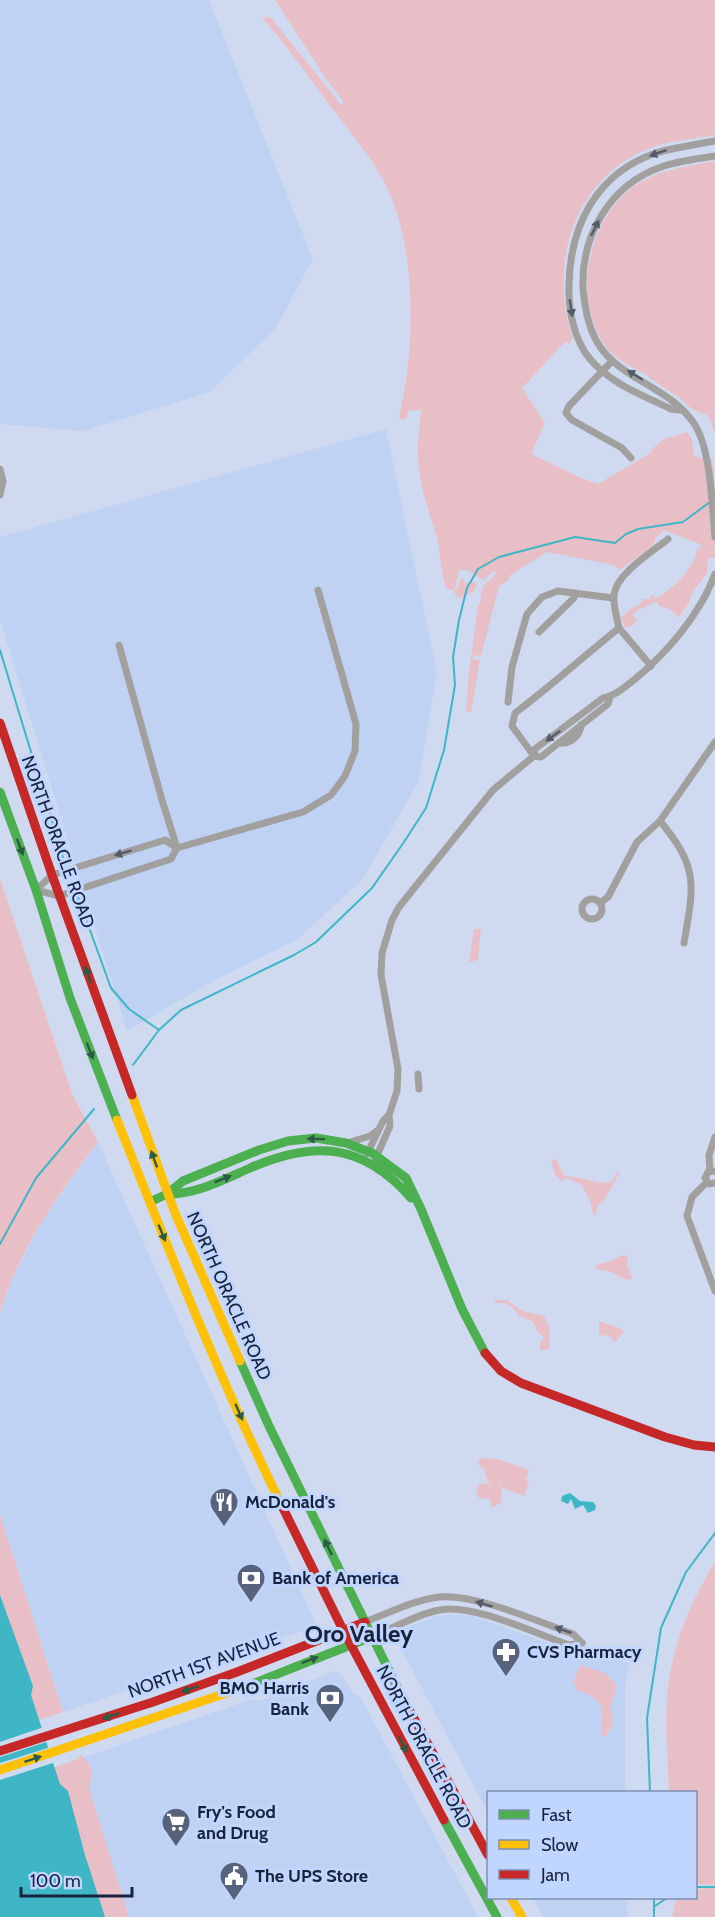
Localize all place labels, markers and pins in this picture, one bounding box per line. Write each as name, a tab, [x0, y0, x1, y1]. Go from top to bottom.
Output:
restaurant icon: McDonald's	[208, 1486, 240, 1528]
place label: McDonald's	[245, 1491, 336, 1513]
bank icon: Bank of America	[235, 1562, 267, 1604]
place label: Bank of America	[272, 1567, 399, 1589]
pharmacy icon: CVS Pharmacy	[490, 1636, 522, 1678]
place label: CVS Pharmacy	[527, 1641, 642, 1663]
place label: BMO Harris Bank	[219, 1677, 309, 1720]
bank icon: BMO Harris Bank	[314, 1682, 346, 1724]
place label: Fry's Food and Drug	[197, 1801, 276, 1844]
supermarket icon: Fry's Food and Drug	[160, 1806, 192, 1848]
public building icon: The UPS Store	[218, 1860, 250, 1902]
place label: The UPS Store	[255, 1865, 368, 1887]

